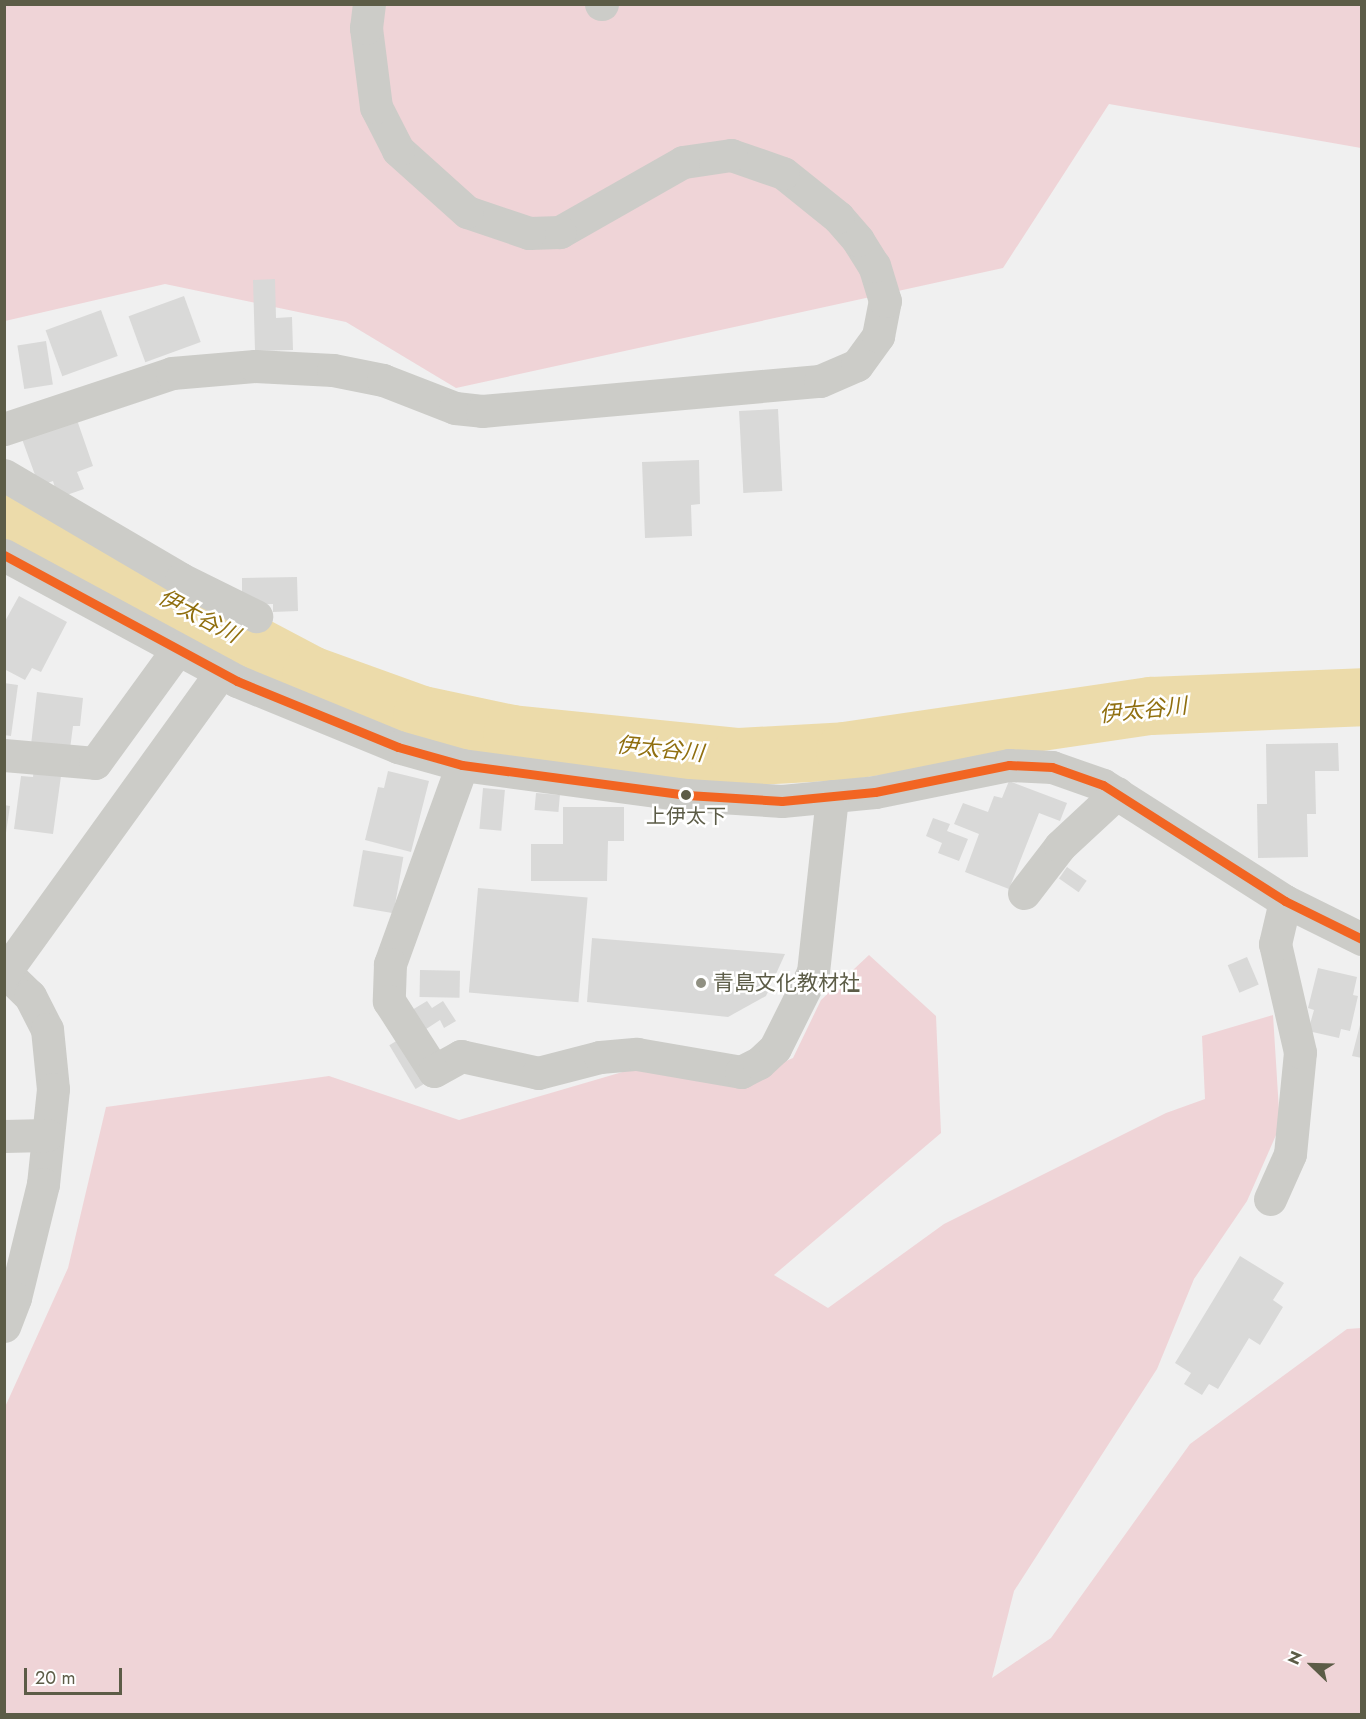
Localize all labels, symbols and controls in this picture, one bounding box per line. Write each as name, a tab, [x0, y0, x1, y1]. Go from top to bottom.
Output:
water label: 伊太谷川	[154, 584, 244, 648]
water label: 伊太谷川	[1098, 692, 1188, 728]
water label: 伊太谷川	[615, 731, 705, 767]
marker: 上伊太下	[680, 789, 692, 801]
place label: 上伊太下	[646, 804, 726, 828]
place label: 青島文化教材社	[713, 970, 860, 996]
marker: 青島文化教材社	[694, 976, 708, 990]
north arrow	[1282, 1635, 1342, 1695]
text: N	[1282, 1647, 1308, 1668]
scale bar	[27, 1656, 124, 1694]
text: 20 m	[35, 1665, 75, 1691]

